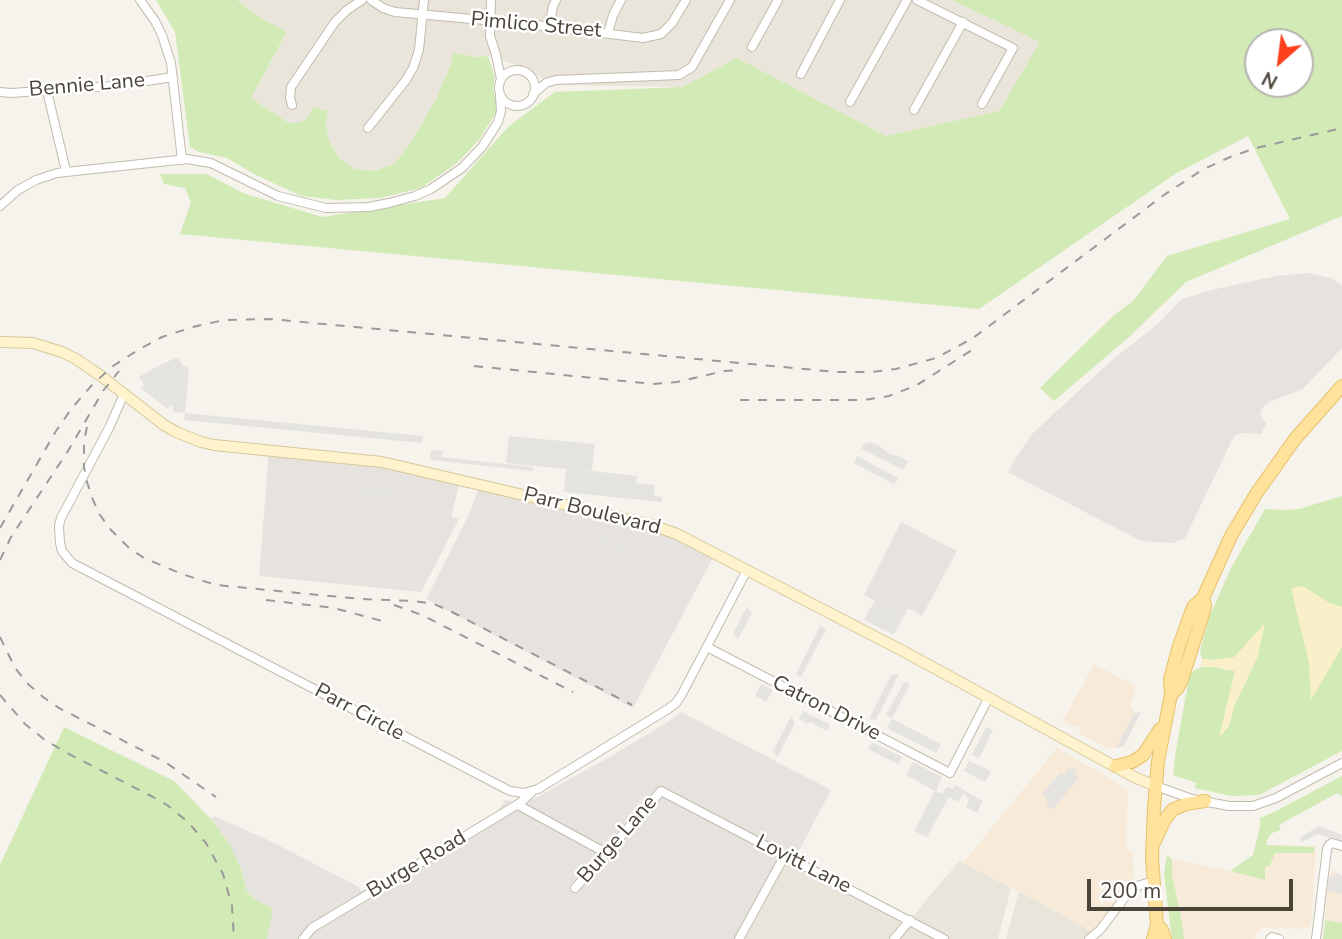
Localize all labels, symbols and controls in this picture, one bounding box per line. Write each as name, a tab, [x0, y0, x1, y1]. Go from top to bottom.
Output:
street label: Pimlico Street	[470, 8, 602, 44]
north arrow	[1244, 28, 1314, 98]
text: N	[1258, 65, 1282, 95]
street label: Bennie Lane	[28, 68, 146, 104]
street label: Parr Boulevard	[521, 483, 663, 541]
street label: Catron Drive	[768, 671, 884, 747]
street label: Parr Circle	[310, 679, 408, 747]
street label: Burge Lane	[573, 791, 663, 889]
street label: Burge Road	[363, 826, 471, 904]
street label: Lovitt Lane	[751, 830, 855, 900]
scale bar	[1090, 866, 1296, 910]
text: 200 m	[1100, 877, 1161, 905]

